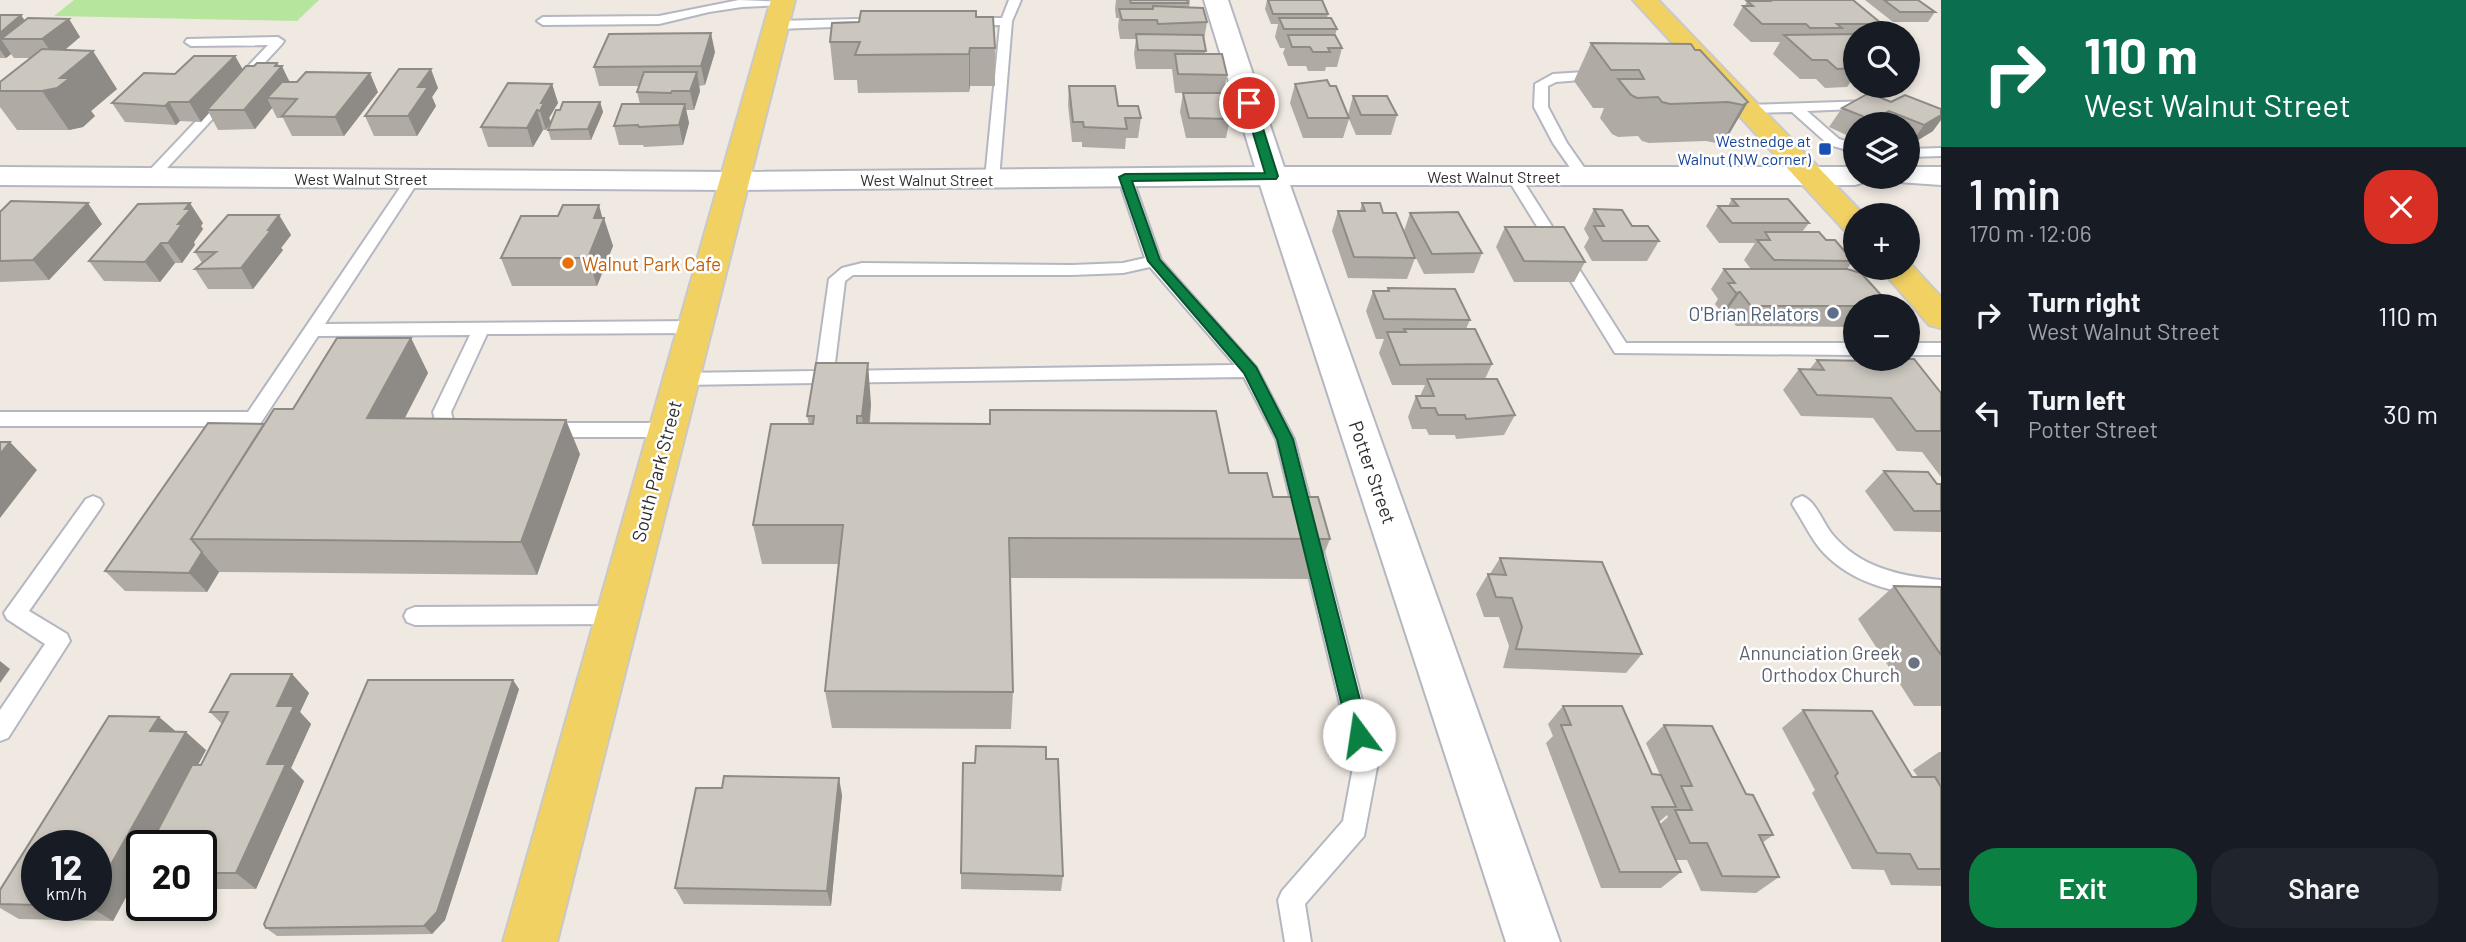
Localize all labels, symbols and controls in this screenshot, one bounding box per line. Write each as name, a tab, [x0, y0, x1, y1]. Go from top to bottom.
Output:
map controls	[1843, 21, 1920, 371]
button: search	[1843, 21, 1920, 98]
text: 110 m	[2084, 25, 2198, 84]
icon: right	[1969, 28, 2060, 119]
pin	[1219, 73, 1279, 133]
icon: arrive	[1230, 84, 1268, 122]
text: West Walnut Street	[2084, 85, 2351, 123]
button: layers	[1843, 112, 1920, 189]
place label: Westnedge at Walnut (NW corner)	[1678, 131, 1812, 168]
marker: Westnedge at Walnut (NW corner)	[1817, 141, 1833, 157]
street label: West Walnut Street	[1427, 167, 1561, 186]
text: 1 min	[1969, 168, 2061, 218]
street label: West Walnut Street	[294, 169, 428, 188]
street label: West Walnut Street	[860, 170, 994, 189]
button: close	[2364, 170, 2438, 244]
button: +	[1843, 203, 1920, 280]
text: 170 m · 12:06	[1969, 219, 2092, 247]
place label: Walnut Park Cafe	[582, 252, 721, 275]
marker: Walnut Park Cafe	[560, 255, 576, 271]
text: Turn right	[2028, 286, 2141, 317]
button: −	[1843, 294, 1920, 371]
icon: right	[1969, 296, 2007, 334]
text: 110 m	[2378, 300, 2438, 331]
place label: O'Brian Relators	[1689, 302, 1819, 325]
marker: O'Brian Relators	[1825, 305, 1841, 321]
text: West Walnut Street	[2028, 317, 2220, 345]
text: Turn left	[2028, 384, 2126, 415]
icon: left	[1969, 394, 2007, 432]
street label: South Park Street	[626, 398, 686, 544]
text: 30 m	[2383, 398, 2438, 429]
text: Potter Street	[2028, 415, 2158, 443]
street label: Potter Street	[1345, 417, 1401, 527]
place label: Annunciation Greek Orthodox Church	[1739, 641, 1900, 686]
marker: Annunciation Greek Orthodox Church	[1906, 655, 1922, 671]
position arrow	[1322, 698, 1396, 772]
speed limit sign: 20	[126, 830, 217, 921]
text: 12	[50, 845, 82, 887]
button: Exit	[1969, 848, 2197, 928]
button: Share	[2211, 848, 2438, 928]
text: km/h	[46, 882, 87, 904]

